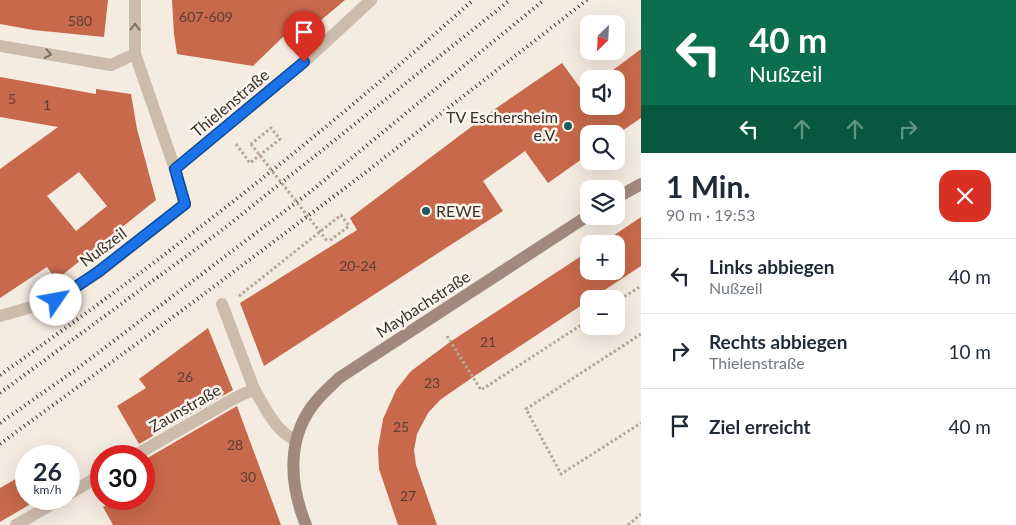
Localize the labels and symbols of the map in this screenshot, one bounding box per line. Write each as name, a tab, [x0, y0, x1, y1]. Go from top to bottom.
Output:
house number: 607-609	[179, 8, 233, 25]
pin	[283, 11, 325, 62]
house number: 580	[68, 12, 92, 29]
north arrow	[580, 15, 625, 60]
one-way arrow	[130, 23, 140, 30]
one-way arrow	[44, 49, 52, 59]
street label: Thielenstraße	[187, 65, 272, 141]
house number: 5	[8, 90, 16, 107]
house number: 1	[43, 96, 51, 113]
place label: TV Eschersheim e.V.	[446, 107, 558, 144]
marker: TV Eschersheim e.V.	[562, 120, 574, 132]
place label: REWE	[436, 201, 481, 220]
marker: REWE	[420, 205, 432, 217]
street label: Nußzeil	[76, 223, 130, 270]
house number: 20-24	[339, 257, 377, 274]
street label: Maybachstraße	[372, 266, 473, 341]
position arrow	[29, 273, 81, 325]
house number: 21	[480, 333, 496, 350]
house number: 26	[177, 368, 193, 385]
house number: 23	[424, 374, 440, 391]
street label: Zaunstraße	[146, 379, 224, 436]
house number: 25	[393, 418, 409, 435]
house number: 28	[227, 436, 243, 453]
speed limit sign: 30	[90, 445, 155, 510]
house number: 30	[240, 468, 256, 485]
house number: 27	[400, 487, 416, 504]

